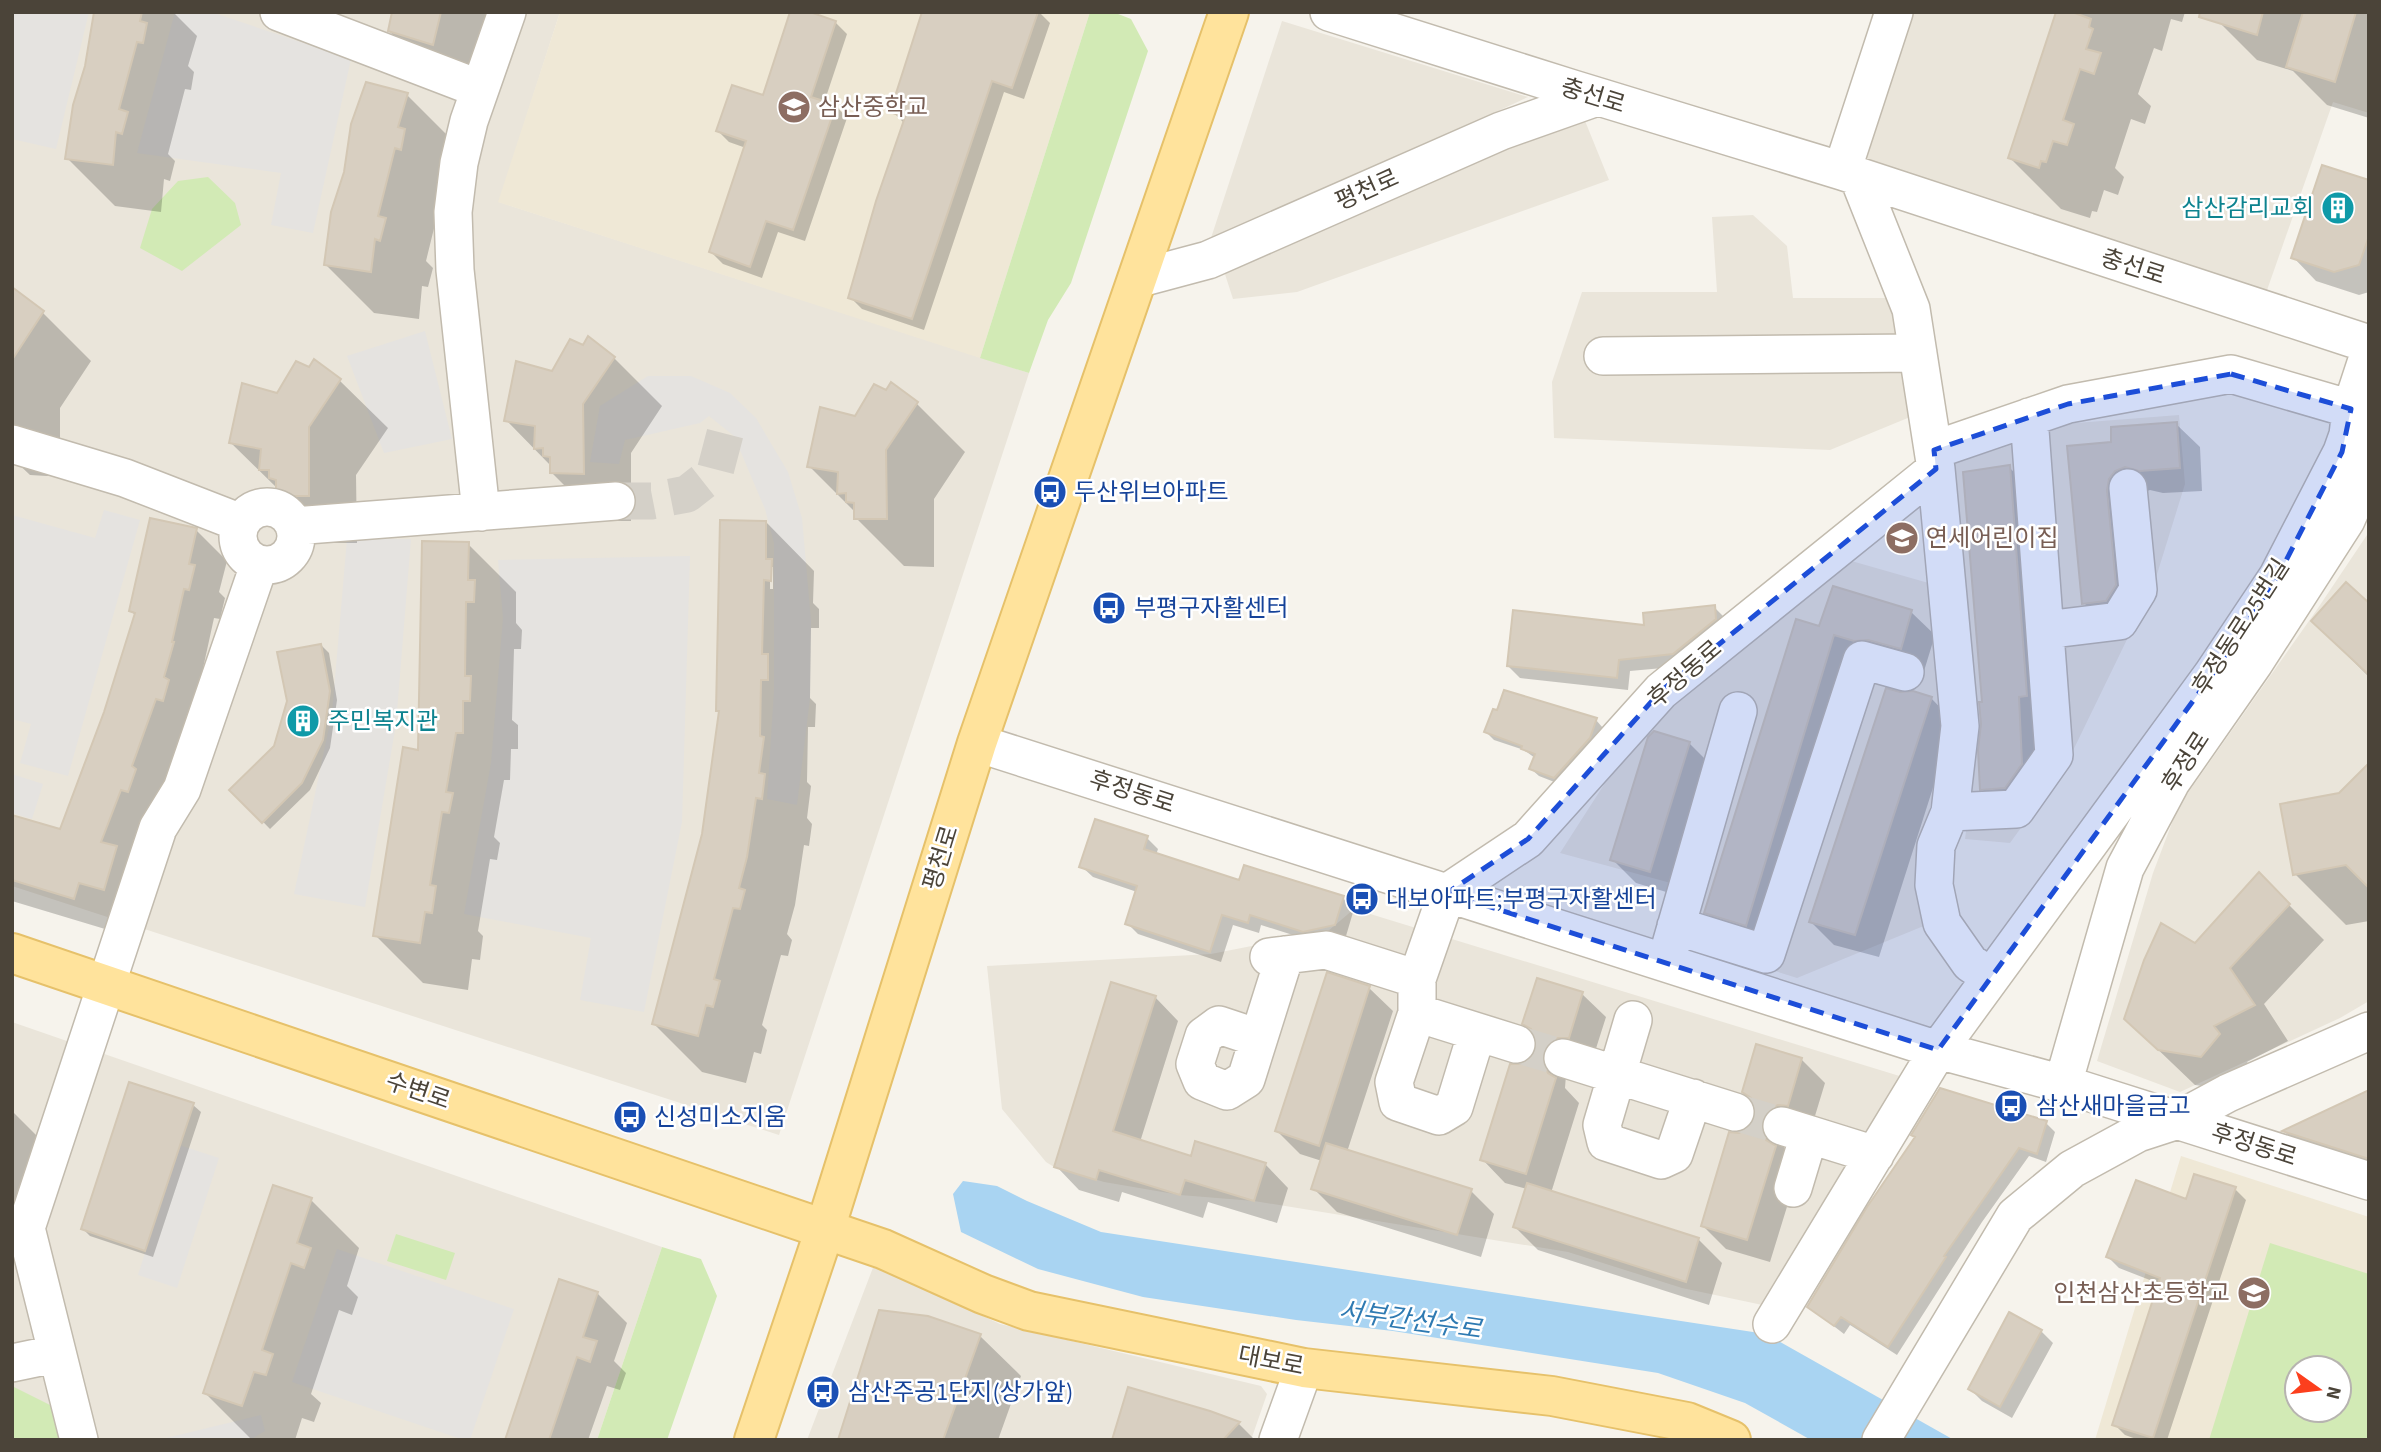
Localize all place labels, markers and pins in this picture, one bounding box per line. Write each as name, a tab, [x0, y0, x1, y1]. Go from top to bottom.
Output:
school or university icon: 삼산중학교	[775, 88, 813, 126]
place label: 삼산중학교	[818, 90, 928, 125]
building icon: 삼산감리교회	[2319, 189, 2357, 227]
place label: 삼산감리교회	[2182, 191, 2314, 226]
bus stop icon: 두산위브아파트	[1031, 473, 1069, 511]
place label: 두산위브아파트	[1074, 475, 1229, 510]
school or university icon: 연세어린이집	[1883, 519, 1921, 557]
place label: 연세어린이집	[1926, 521, 2058, 556]
bus stop icon: 부평구자활센터	[1090, 589, 1128, 627]
place label: 부평구자활센터	[1134, 591, 1289, 626]
building icon: 주민복지관	[284, 702, 322, 740]
place label: 주민복지관	[328, 704, 438, 739]
bus stop icon: 대보아파트;부평구자활센터	[1343, 880, 1381, 918]
place label: 대보아파트;부평구자활센터	[1386, 882, 1657, 917]
bus stop icon: 삼산새마을금고	[1992, 1087, 2030, 1125]
place label: 삼산새마을금고	[2036, 1089, 2191, 1124]
bus stop icon: 신성미소지움	[611, 1098, 649, 1136]
place label: 신성미소지움	[654, 1100, 786, 1135]
school or university icon: 인천삼산초등학교	[2235, 1274, 2273, 1312]
place label: 인천삼산초등학교	[2053, 1276, 2230, 1311]
bus stop icon: 삼산주공1단지(상가앞)	[804, 1373, 842, 1411]
place label: 삼산주공1단지(상가앞)	[848, 1375, 1073, 1410]

